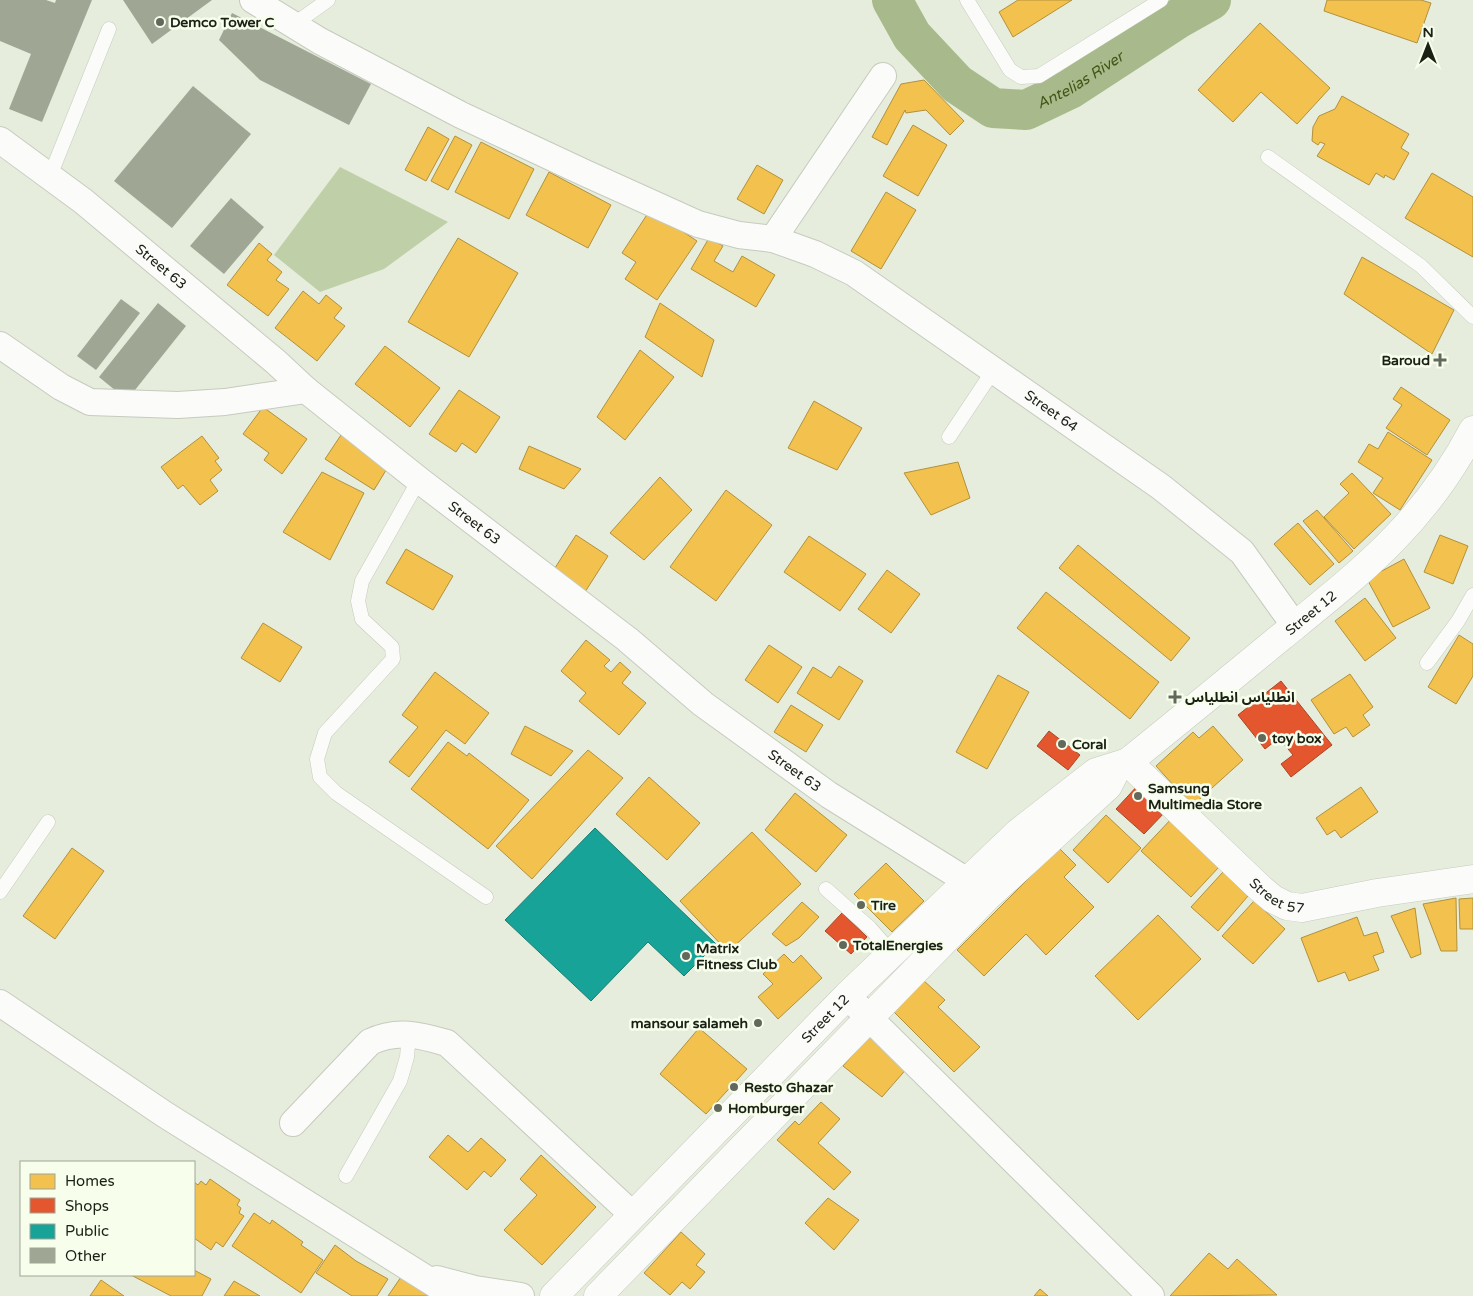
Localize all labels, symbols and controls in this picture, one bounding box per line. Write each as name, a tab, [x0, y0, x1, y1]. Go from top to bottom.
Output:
place label: Demco Tower C	[170, 14, 275, 31]
marker: Demco Tower C	[154, 16, 166, 28]
north arrow	[1403, 20, 1453, 70]
text: N	[1422, 24, 1434, 41]
water label: Antelias River	[1034, 46, 1129, 113]
street label: Street 63	[132, 240, 190, 293]
place label: Baroud	[1381, 352, 1430, 369]
marker: Baroud	[1434, 354, 1446, 366]
street label: Street 64	[1021, 386, 1082, 435]
street label: Street 63	[445, 497, 504, 548]
street label: Street 12	[1282, 587, 1340, 639]
place label: انطلياس انطلياس	[1185, 689, 1295, 706]
marker: انطلياس انطلياس	[1169, 691, 1181, 703]
place label: toy box	[1271, 730, 1322, 747]
marker: toy box	[1256, 732, 1268, 744]
place label: Coral	[1072, 736, 1107, 753]
marker: Coral	[1056, 738, 1068, 750]
street label: Street 63	[765, 746, 825, 795]
place label: Samsung Multimedia Store	[1148, 780, 1262, 813]
marker: Samsung Multimedia Store	[1132, 790, 1144, 802]
street label: Street 57	[1246, 874, 1305, 917]
place label: Tire	[870, 897, 896, 914]
marker: Tire	[855, 899, 867, 911]
place label: TotalEnergies	[852, 937, 943, 954]
marker: TotalEnergies	[837, 939, 849, 951]
place label: Matrix Fitness Club	[696, 940, 777, 973]
marker: Matrix Fitness Club	[680, 950, 692, 962]
street label: Street 12	[798, 991, 853, 1046]
place label: mansour salameh	[631, 1015, 748, 1032]
marker: mansour salameh	[752, 1017, 764, 1029]
place label: Resto Ghazar	[744, 1079, 834, 1096]
marker: Resto Ghazar	[728, 1081, 740, 1093]
place label: Homburger	[728, 1100, 805, 1117]
marker: Homburger	[712, 1102, 724, 1114]
legend	[20, 1161, 195, 1276]
text: Homes	[65, 1172, 115, 1190]
text: Shops	[65, 1197, 109, 1215]
text: Public	[65, 1222, 109, 1240]
text: Other	[65, 1247, 107, 1265]

